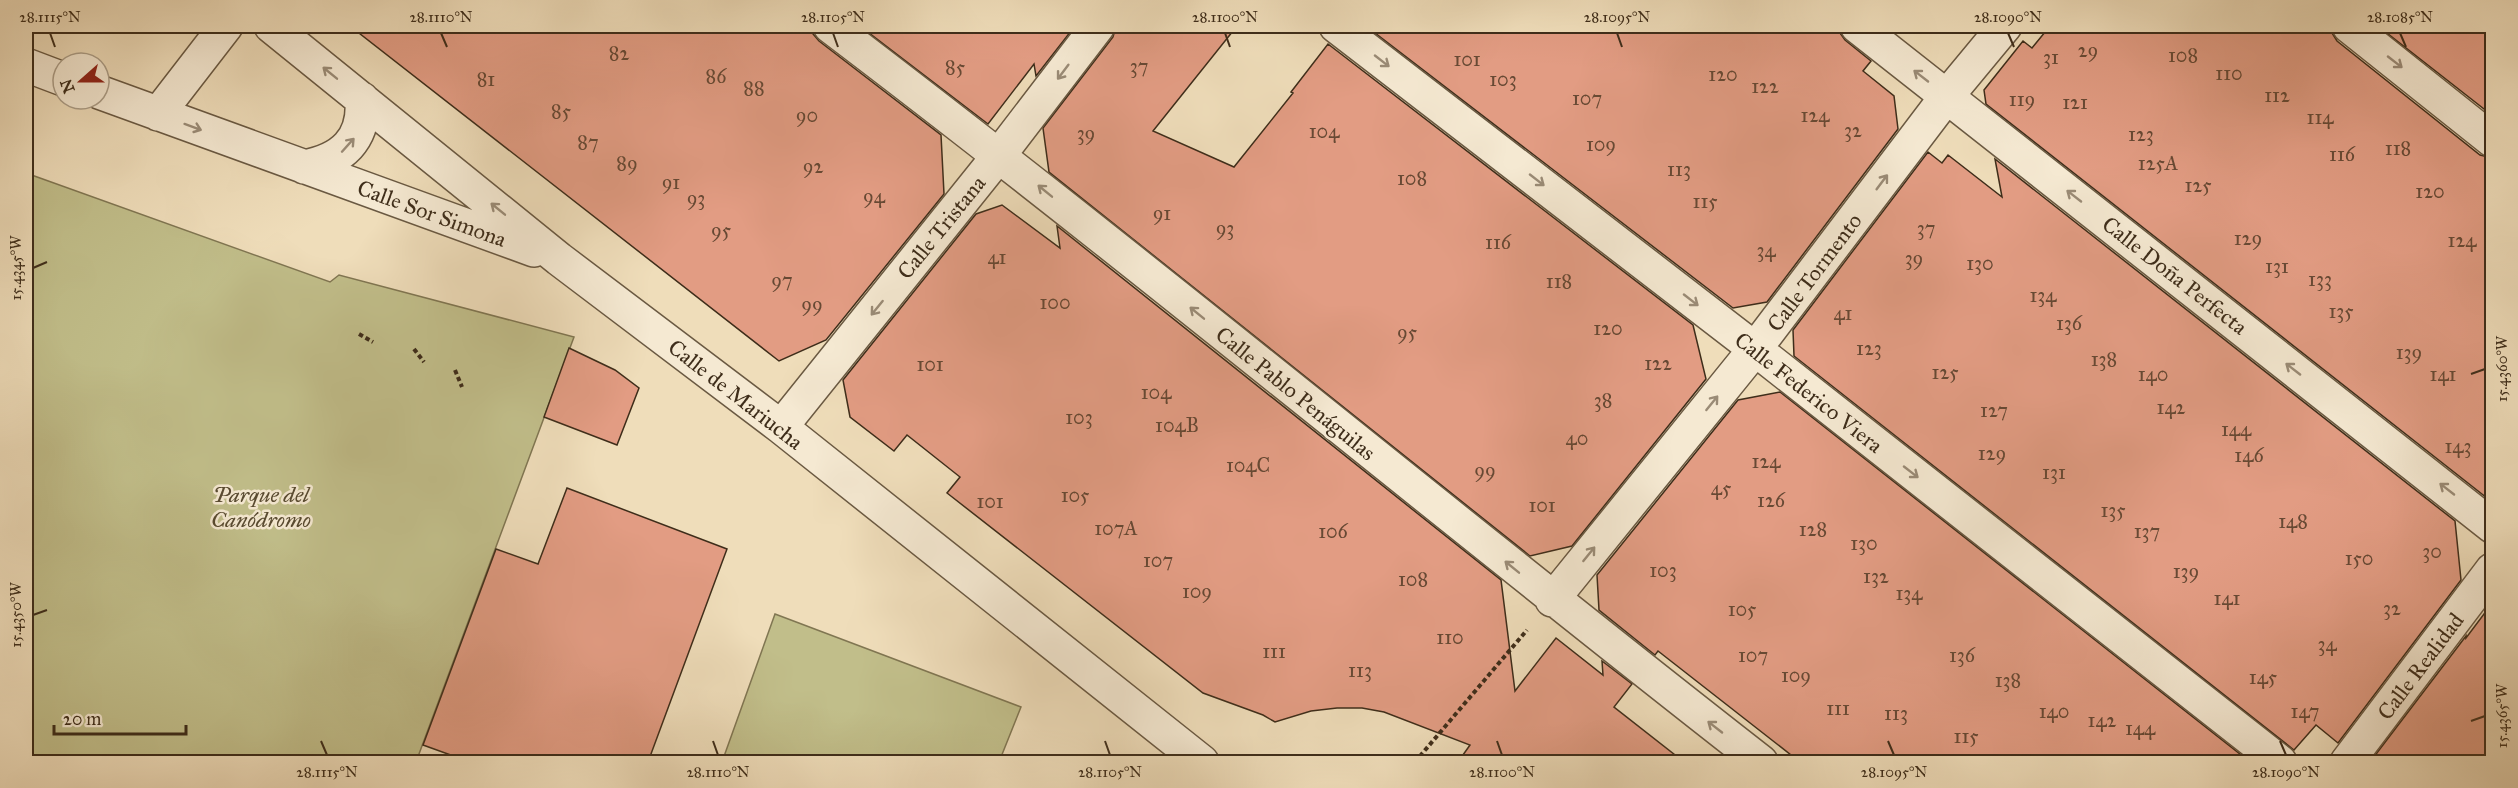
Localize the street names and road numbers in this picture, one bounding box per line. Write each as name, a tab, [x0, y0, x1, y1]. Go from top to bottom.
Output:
street label: Calle Tristana	[892, 170, 992, 284]
street label: Calle Sor Simona	[354, 174, 511, 253]
street label: Calle Tormento	[1761, 208, 1868, 337]
street label: Calle Doña Perfecta	[2097, 210, 2253, 341]
street label: Calle Pablo Penáguilas	[1210, 321, 1381, 466]
street label: Calle Federico Viera	[1729, 326, 1889, 459]
street label: Calle de Mariucha	[663, 333, 809, 456]
street label: Calle Realidad	[2371, 607, 2469, 725]

